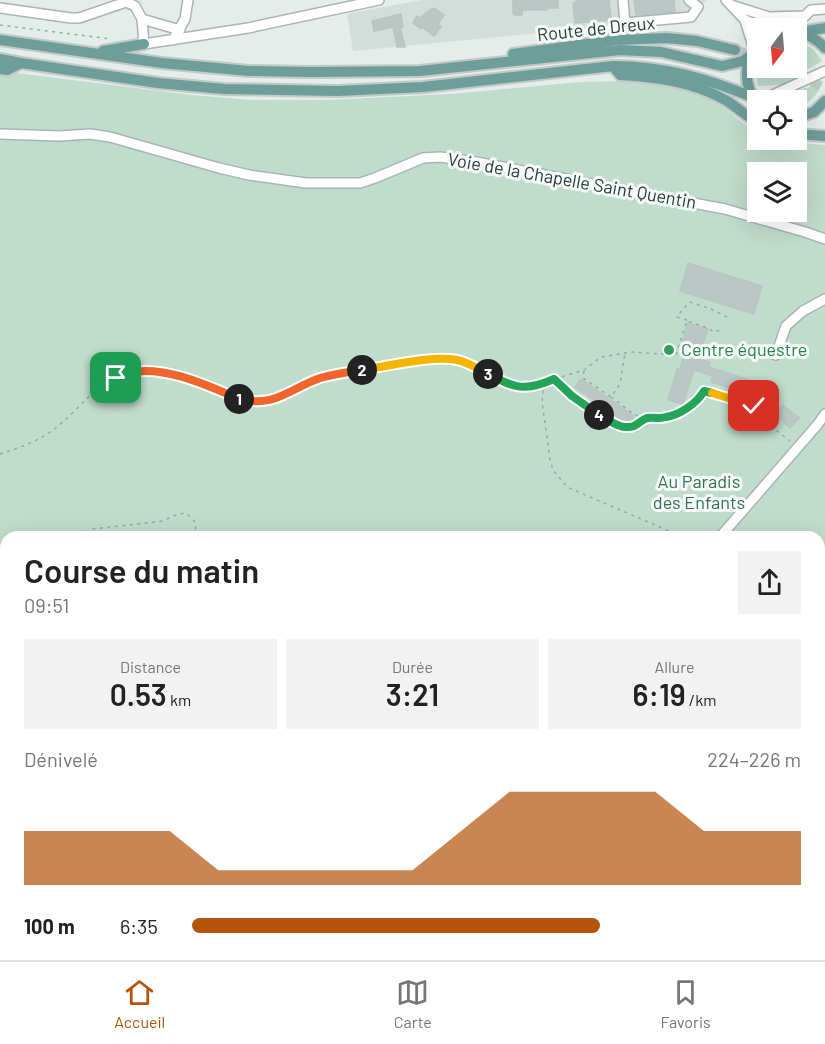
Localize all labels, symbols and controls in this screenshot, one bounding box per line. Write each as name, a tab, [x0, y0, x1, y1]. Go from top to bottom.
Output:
street label: Route de Dreux	[536, 11, 656, 45]
north arrow	[747, 18, 807, 78]
map controls	[747, 18, 807, 222]
button: locate	[747, 90, 807, 150]
street label: Voie de la Chapelle Saint Quentin	[446, 147, 698, 213]
button: layers	[747, 162, 807, 222]
place label: Centre équestre	[681, 338, 807, 360]
marker: Centre équestre	[662, 343, 676, 357]
pin	[90, 352, 141, 403]
pin: 2	[347, 355, 377, 385]
pin: 3	[473, 359, 503, 389]
text: 2	[358, 360, 366, 379]
icon: arrive	[99, 361, 132, 394]
text: 3	[484, 364, 492, 383]
pin	[728, 380, 779, 431]
pin: 1	[224, 384, 254, 414]
text: 1	[236, 389, 242, 408]
icon: check	[737, 389, 770, 422]
pin: 4	[584, 400, 614, 430]
text: 4	[594, 405, 604, 424]
park label: Au Paradis des Enfants	[653, 470, 745, 513]
text: Course du matin	[24, 550, 259, 590]
button: share	[738, 551, 801, 614]
text: 09:51	[24, 593, 69, 617]
text: Distance	[120, 657, 181, 676]
text: Durée	[392, 657, 433, 676]
text: Allure	[655, 657, 694, 676]
text: 0.53	[110, 676, 167, 712]
text: 3:21	[386, 676, 439, 712]
text: 6:19	[633, 676, 686, 712]
text: km	[167, 690, 191, 709]
text: /km	[686, 690, 716, 709]
text: Dénivelé	[24, 747, 98, 771]
text: 224–226 m	[707, 747, 801, 771]
text: 100 m	[24, 914, 75, 938]
text: 6:35	[120, 914, 158, 938]
tab: Accueil	[114, 976, 165, 1031]
tab: Carte	[394, 976, 432, 1031]
tab: Favoris	[660, 976, 711, 1031]

